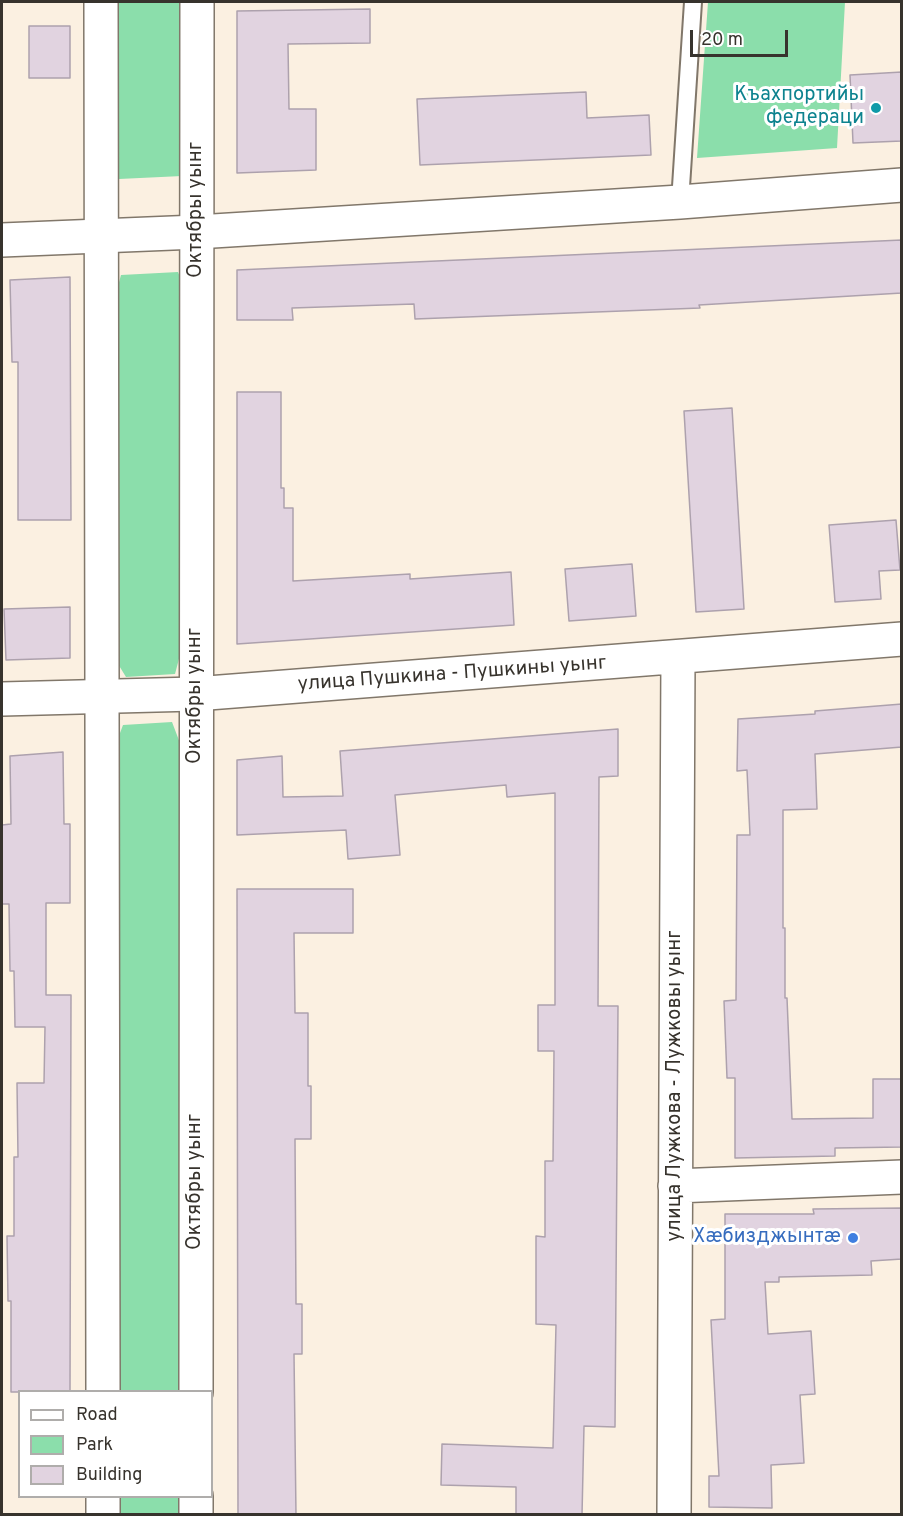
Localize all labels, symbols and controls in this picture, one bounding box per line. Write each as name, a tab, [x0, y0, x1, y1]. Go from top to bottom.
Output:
scale bar	[693, 18, 790, 56]
text: 20 m	[701, 29, 743, 52]
place label: Къахпортийы федераци	[734, 84, 864, 131]
marker: Къахпортийы федераци	[869, 101, 883, 115]
street label: Октябры уынг	[185, 142, 209, 278]
street label: Октябры уынг	[184, 628, 208, 764]
street label: улица Пушкина - Пушкины уынг	[297, 652, 607, 698]
street label: улица Лужкова - Лужковы уынг	[664, 930, 688, 1242]
street label: Октябры уынг	[184, 1114, 208, 1250]
place label: Хæбизджынтæ	[693, 1226, 841, 1250]
marker: Хæбизджынтæ	[846, 1231, 860, 1245]
legend	[18, 1390, 213, 1498]
text: Road	[76, 1404, 118, 1427]
text: Park	[76, 1434, 113, 1457]
text: Building	[76, 1464, 142, 1487]

